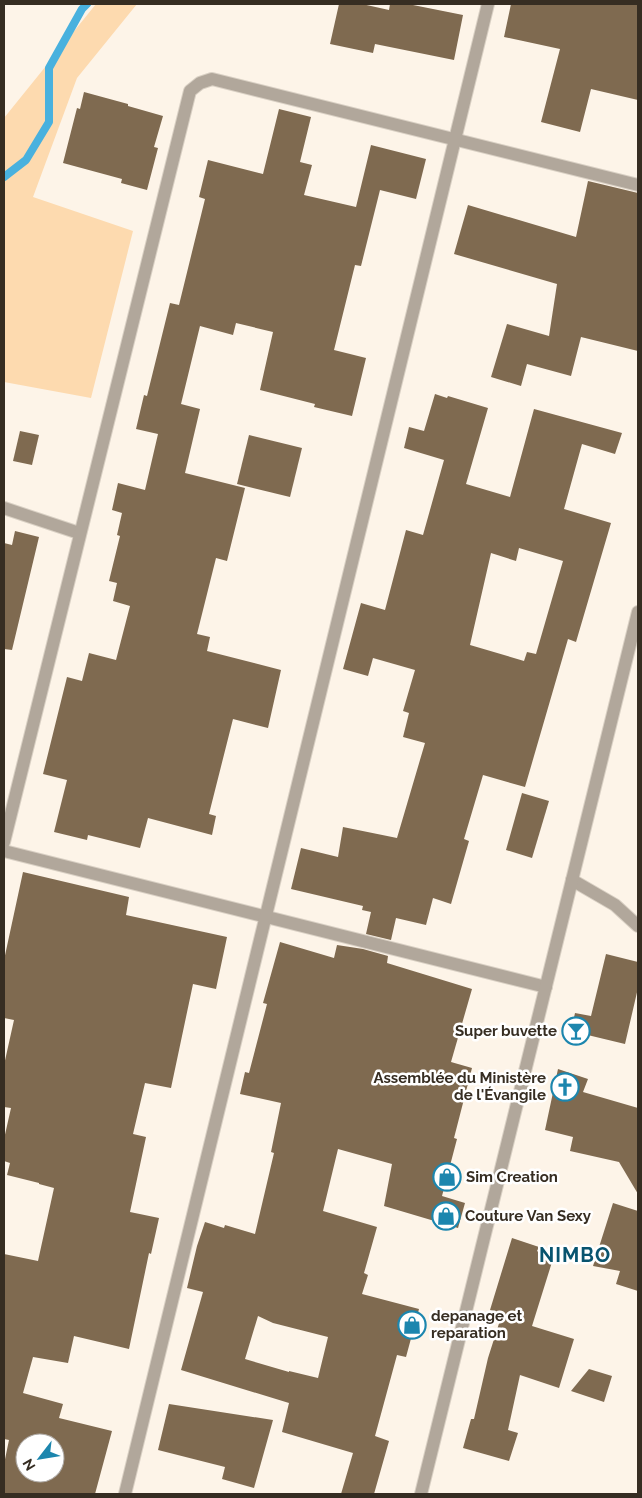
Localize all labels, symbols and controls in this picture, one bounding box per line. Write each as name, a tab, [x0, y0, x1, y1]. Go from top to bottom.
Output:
bar icon: Super buvette	[561, 1016, 591, 1046]
place label: Super buvette	[455, 1022, 557, 1040]
place label: Assemblée du Ministère de l'Évangile	[373, 1069, 546, 1104]
church icon: Assemblée du Ministère de l'Évangile	[550, 1072, 580, 1102]
shop icon: Sim Creation	[432, 1162, 462, 1192]
place label: Sim Creation	[466, 1168, 558, 1186]
shop icon: Couture Van Sexy	[431, 1201, 461, 1231]
place label: Couture Van Sexy	[465, 1207, 592, 1225]
district label: NIMBO	[539, 1243, 611, 1267]
place label: depanage et reparation	[431, 1307, 522, 1342]
shop icon: depanage et reparation	[397, 1310, 427, 1340]
north arrow	[15, 1433, 65, 1483]
text: N	[19, 1456, 38, 1473]

